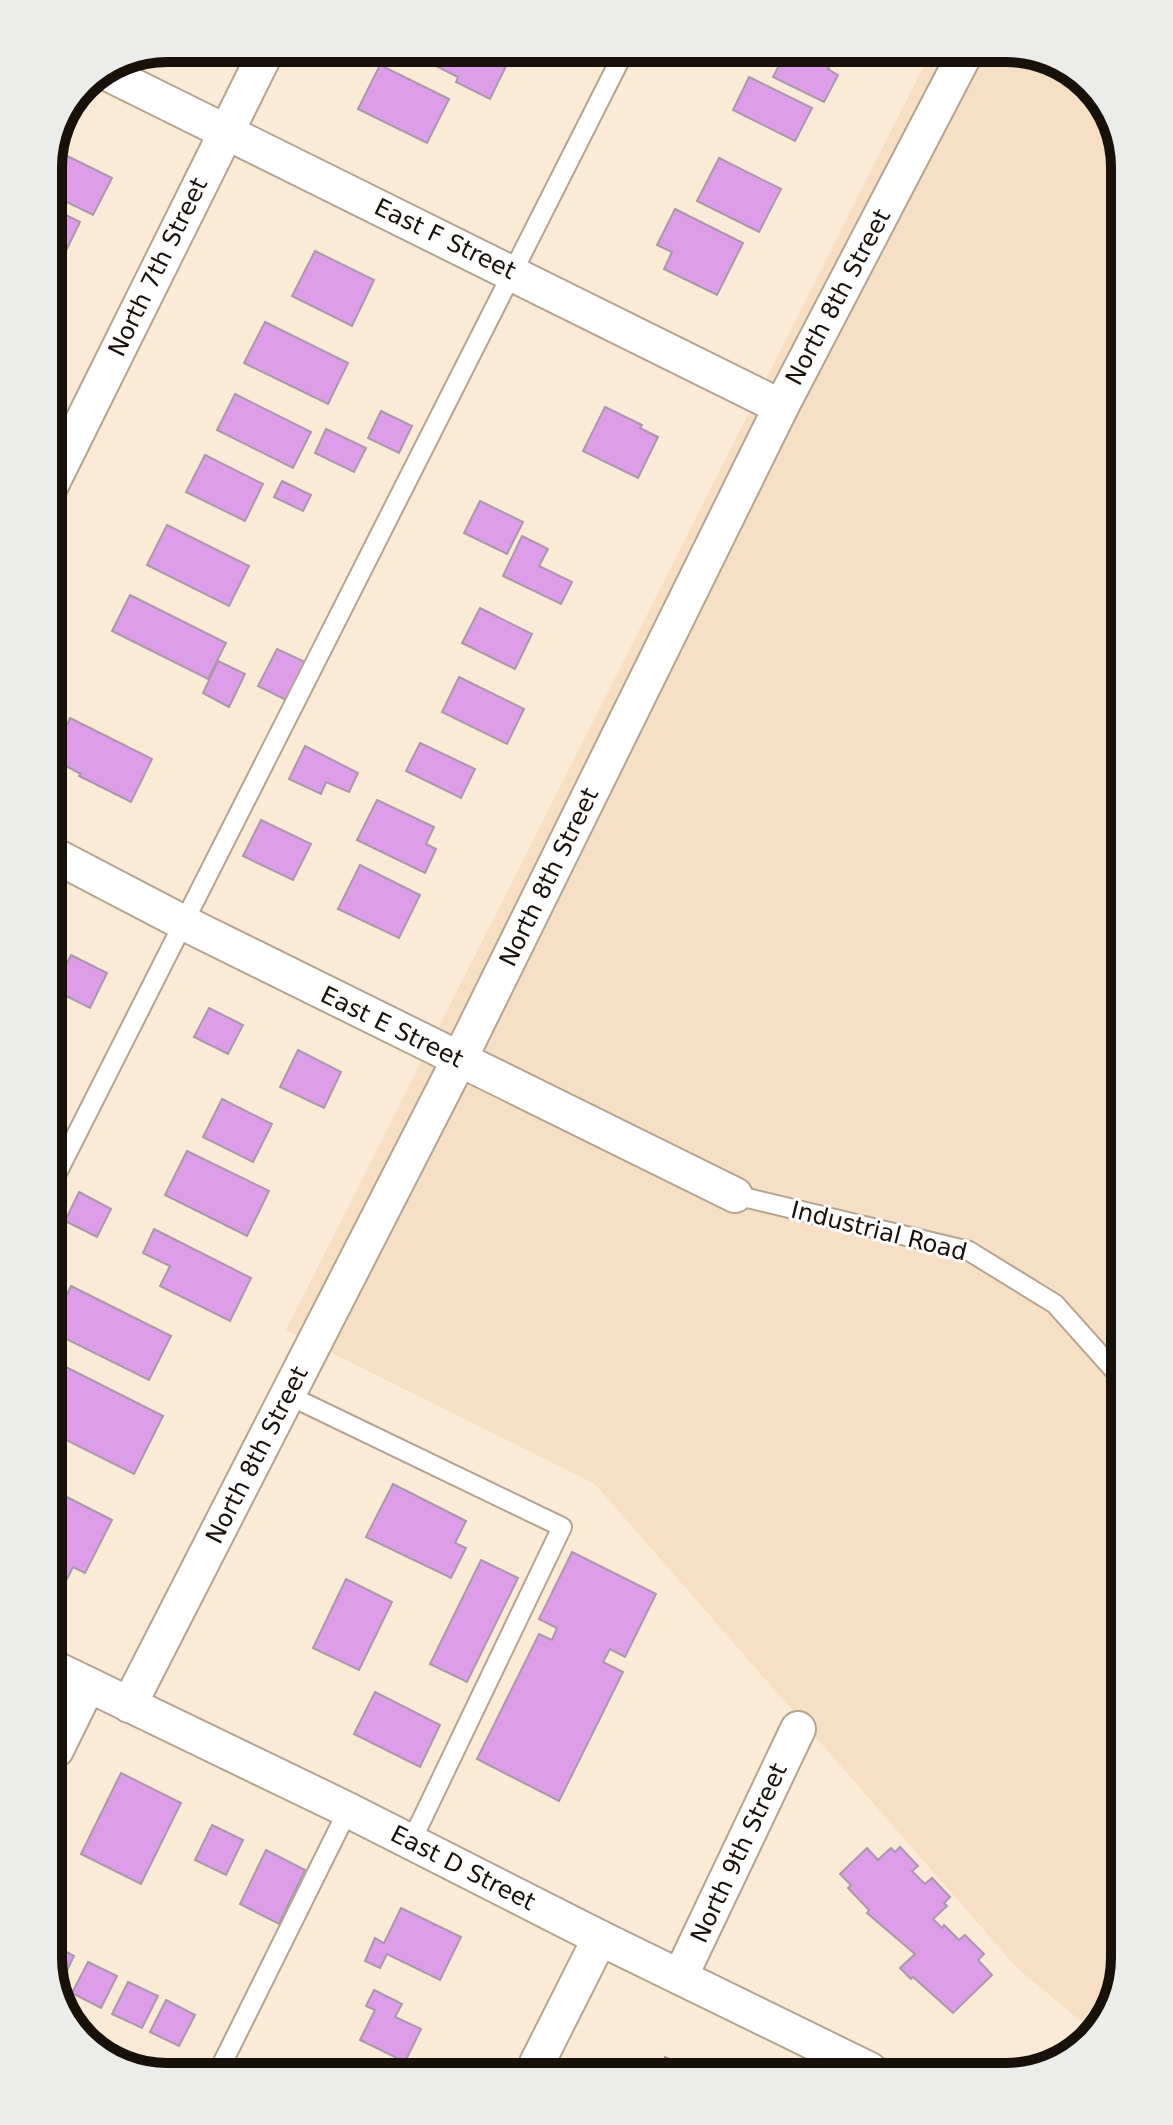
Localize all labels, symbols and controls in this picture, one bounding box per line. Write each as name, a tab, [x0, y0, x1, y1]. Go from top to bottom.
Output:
street label: North 7th Street	[103, 173, 213, 361]
street label: East F Street	[370, 193, 520, 285]
street label: North 8th Street	[780, 204, 896, 390]
street label: North 8th Street	[494, 783, 604, 971]
street label: East E Street	[316, 980, 468, 1074]
street label: Industrial Road	[788, 1196, 970, 1266]
street label: North 8th Street	[200, 1362, 314, 1548]
street label: North 9th Street	[685, 1759, 793, 1947]
street label: East D Street	[386, 1820, 540, 1916]

